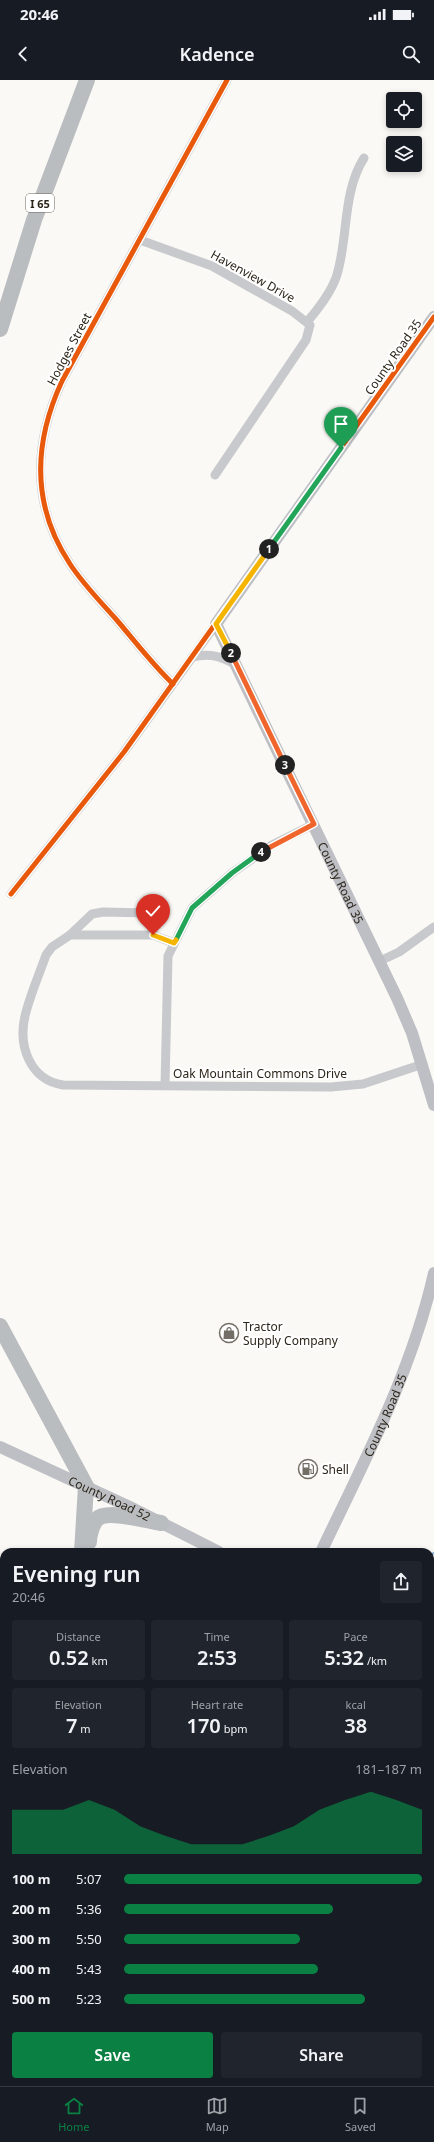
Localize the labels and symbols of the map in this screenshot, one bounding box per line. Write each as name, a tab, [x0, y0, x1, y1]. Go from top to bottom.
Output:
road number: I 65	[26, 194, 54, 212]
street label: Havenview Drive	[208, 246, 298, 306]
street label: Hodges Street	[43, 309, 96, 388]
street label: County Road 35	[361, 316, 426, 398]
pin	[324, 407, 358, 448]
pin: 1	[259, 539, 279, 559]
pin: 2	[221, 643, 241, 663]
pin: 3	[275, 755, 295, 775]
street label: County Road 35	[314, 839, 368, 927]
pin: 4	[251, 842, 271, 862]
pin	[136, 894, 170, 935]
street label: Oak Mountain Commons Drive	[173, 1065, 347, 1082]
place label: Tractor Supply Company	[243, 1318, 339, 1349]
shop icon: Tractor Supply Company	[218, 1322, 240, 1344]
street label: County Road 35	[359, 1371, 410, 1460]
fuel station icon: Shell	[297, 1458, 319, 1480]
place label: Shell	[322, 1461, 349, 1478]
street label: County Road 52	[66, 1471, 154, 1525]

